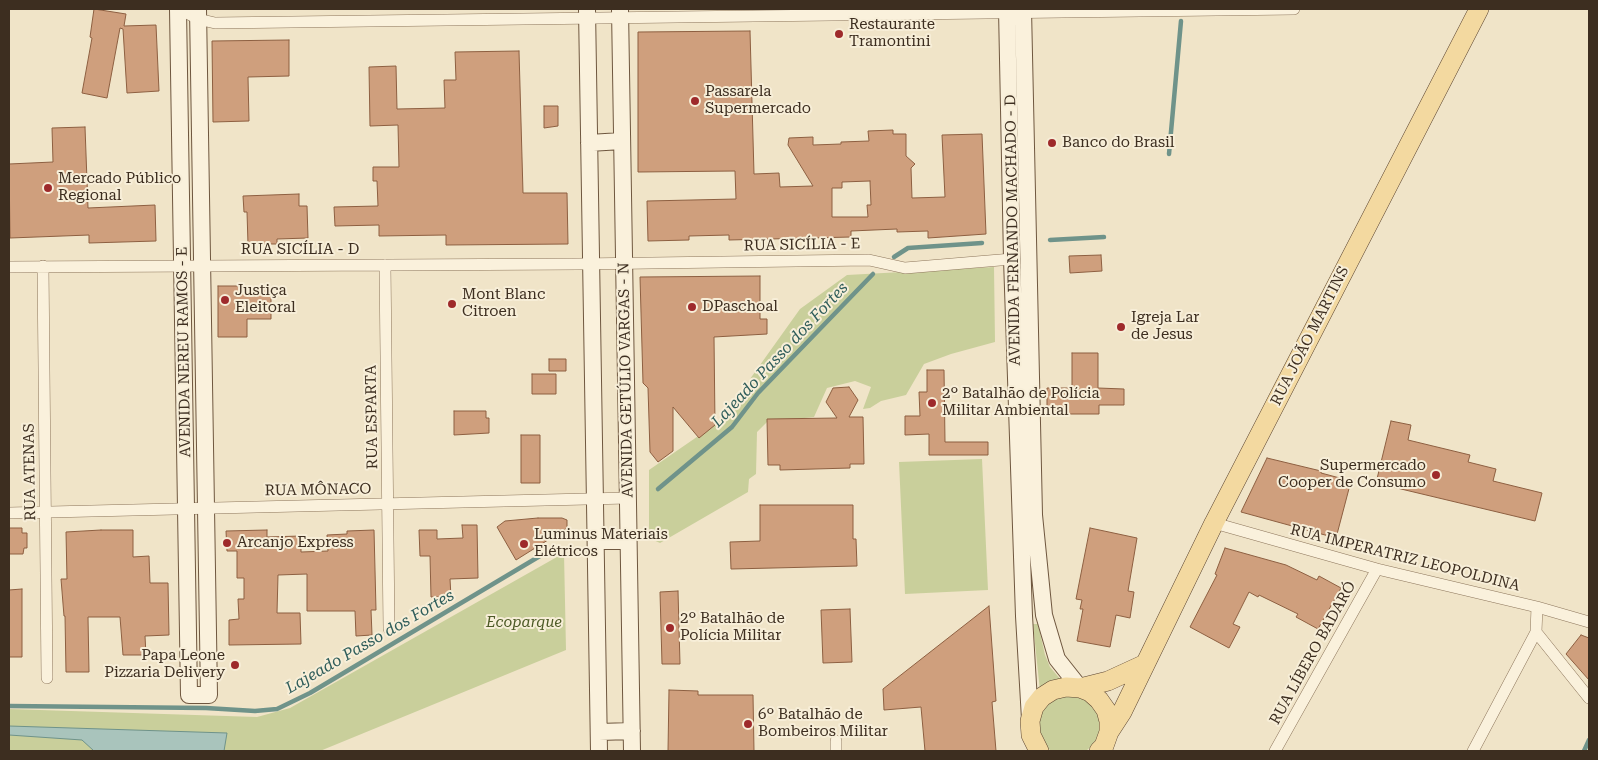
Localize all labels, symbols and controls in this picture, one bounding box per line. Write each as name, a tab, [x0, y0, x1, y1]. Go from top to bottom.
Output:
place label: Restaurante Tramontini	[849, 16, 935, 51]
marker: Restaurante Tramontini	[833, 28, 845, 40]
place label: Passarela Supermercado	[705, 83, 811, 118]
street label: AVENIDA FERNANDO MACHADO - D	[1002, 94, 1024, 366]
marker: Passarela Supermercado	[689, 95, 701, 107]
place label: Banco do Brasil	[1062, 134, 1174, 152]
marker: Banco do Brasil	[1046, 137, 1058, 149]
place label: Mercado Público Regional	[58, 170, 181, 205]
marker: Mercado Público Regional	[42, 182, 54, 194]
street label: RUA SICÍLIA - E	[744, 235, 860, 255]
street label: RUA SICÍLIA - D	[241, 241, 359, 259]
street label: AVENIDA NEREU RAMOS - E	[173, 246, 195, 458]
street label: AVENIDA GETÚLIO VARGAS - N	[615, 262, 637, 498]
street label: RUA JOÃO MARTINS	[1267, 263, 1353, 409]
water label: Lajeado Passo dos Fortes	[708, 279, 852, 431]
place label: Justiça Eleitoral	[235, 282, 296, 317]
place label: Mont Blanc Citroen	[462, 286, 545, 321]
marker: Justiça Eleitoral	[219, 294, 231, 306]
marker: Mont Blanc Citroen	[446, 298, 458, 310]
place label: DPaschoal	[702, 298, 778, 316]
marker: DPaschoal	[686, 301, 698, 313]
place label: Igreja Lar de Jesus	[1131, 309, 1199, 344]
marker: Igreja Lar de Jesus	[1115, 321, 1127, 333]
street label: RUA ESPARTA	[362, 365, 382, 469]
place label: 2º Batalhão de Polícia Militar Ambiental	[942, 385, 1100, 420]
marker: 2º Batalhão de Polícia Militar Ambiental	[926, 397, 938, 409]
street label: RUA ATENAS	[20, 423, 40, 521]
place label: Supermercado Cooper de Consumo	[1278, 457, 1426, 492]
marker: Supermercado Cooper de Consumo	[1430, 469, 1442, 481]
street label: RUA MÔNACO	[264, 480, 372, 500]
street label: RUA IMPERATRIZ LEOPOLDINA	[1288, 521, 1522, 595]
place label: Luminus Materiais Elétricos	[534, 526, 668, 561]
place label: Arcanjo Express	[237, 534, 354, 552]
marker: Arcanjo Express	[221, 537, 233, 549]
marker: Luminus Materiais Elétricos	[518, 538, 530, 550]
street label: RUA LÍBERO BADARÓ	[1266, 578, 1360, 728]
water label: Lajeado Passo dos Fortes	[282, 586, 458, 698]
place label: 2º Batalhão de Polícia Militar	[680, 610, 785, 645]
park label: Ecoparque	[486, 614, 562, 632]
marker: 2º Batalhão de Polícia Militar	[664, 622, 676, 634]
place label: Papa Leone Pizzaria Delivery	[104, 647, 225, 682]
marker: Papa Leone Pizzaria Delivery	[229, 659, 241, 671]
place label: 6º Batalhão de Bombeiros Militar	[758, 706, 888, 741]
marker: 6º Batalhão de Bombeiros Militar	[742, 718, 754, 730]

